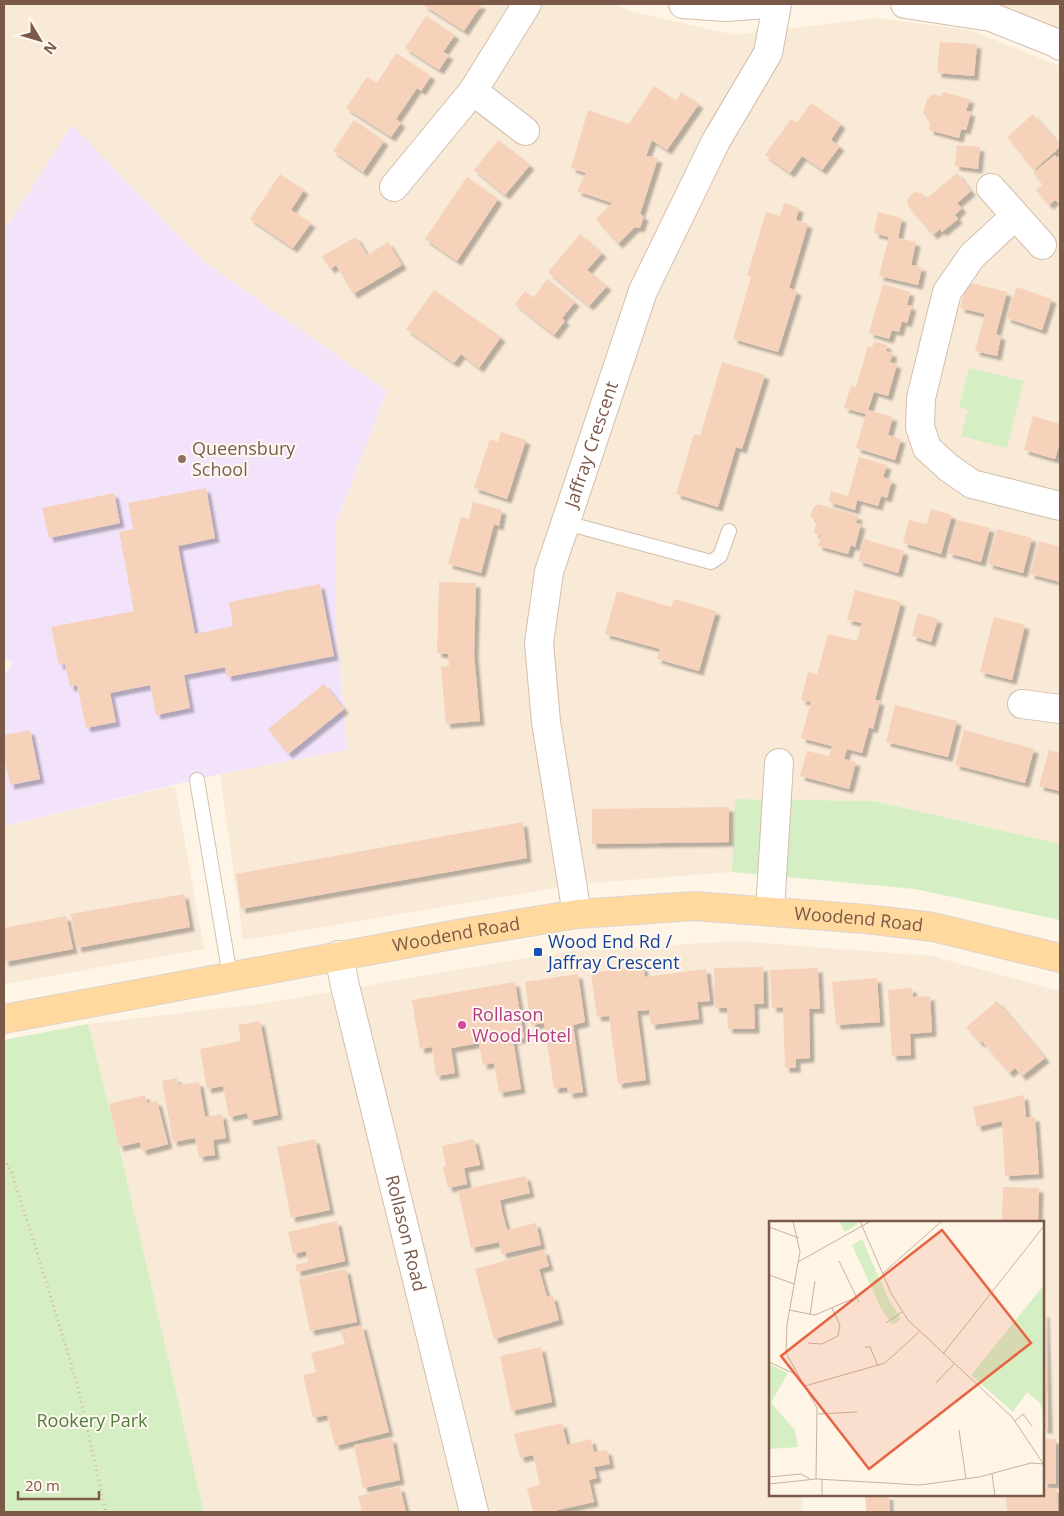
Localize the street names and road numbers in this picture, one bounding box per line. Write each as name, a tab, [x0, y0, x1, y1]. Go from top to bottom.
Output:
street label: Jaffray Crescent	[558, 378, 623, 512]
street label: Woodend Road	[793, 901, 924, 937]
street label: Woodend Road	[390, 911, 522, 957]
street label: Rollason Road	[381, 1172, 432, 1294]

